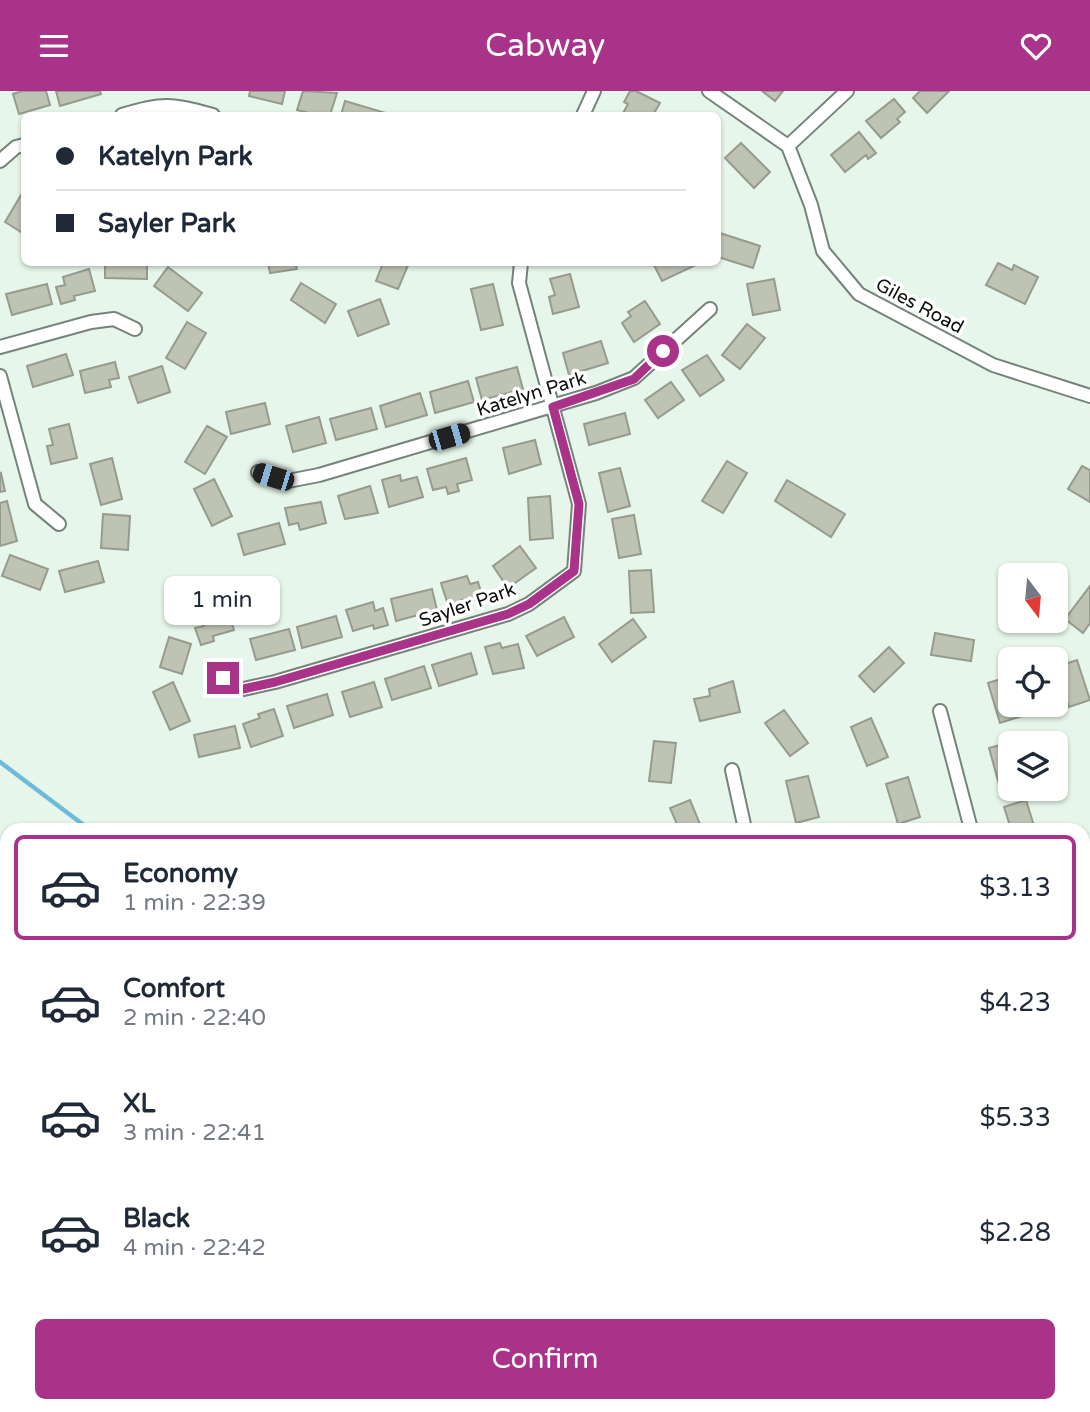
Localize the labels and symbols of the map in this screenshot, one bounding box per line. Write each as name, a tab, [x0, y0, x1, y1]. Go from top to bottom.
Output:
street label: Giles Road	[872, 274, 967, 338]
route start	[647, 335, 679, 367]
street label: Katelyn Park	[474, 367, 589, 421]
car	[426, 421, 473, 453]
car	[250, 461, 297, 493]
north arrow	[998, 563, 1068, 633]
callout: 1 min	[165, 577, 281, 625]
street label: Sayler Park	[416, 578, 519, 632]
route end	[207, 662, 239, 694]

